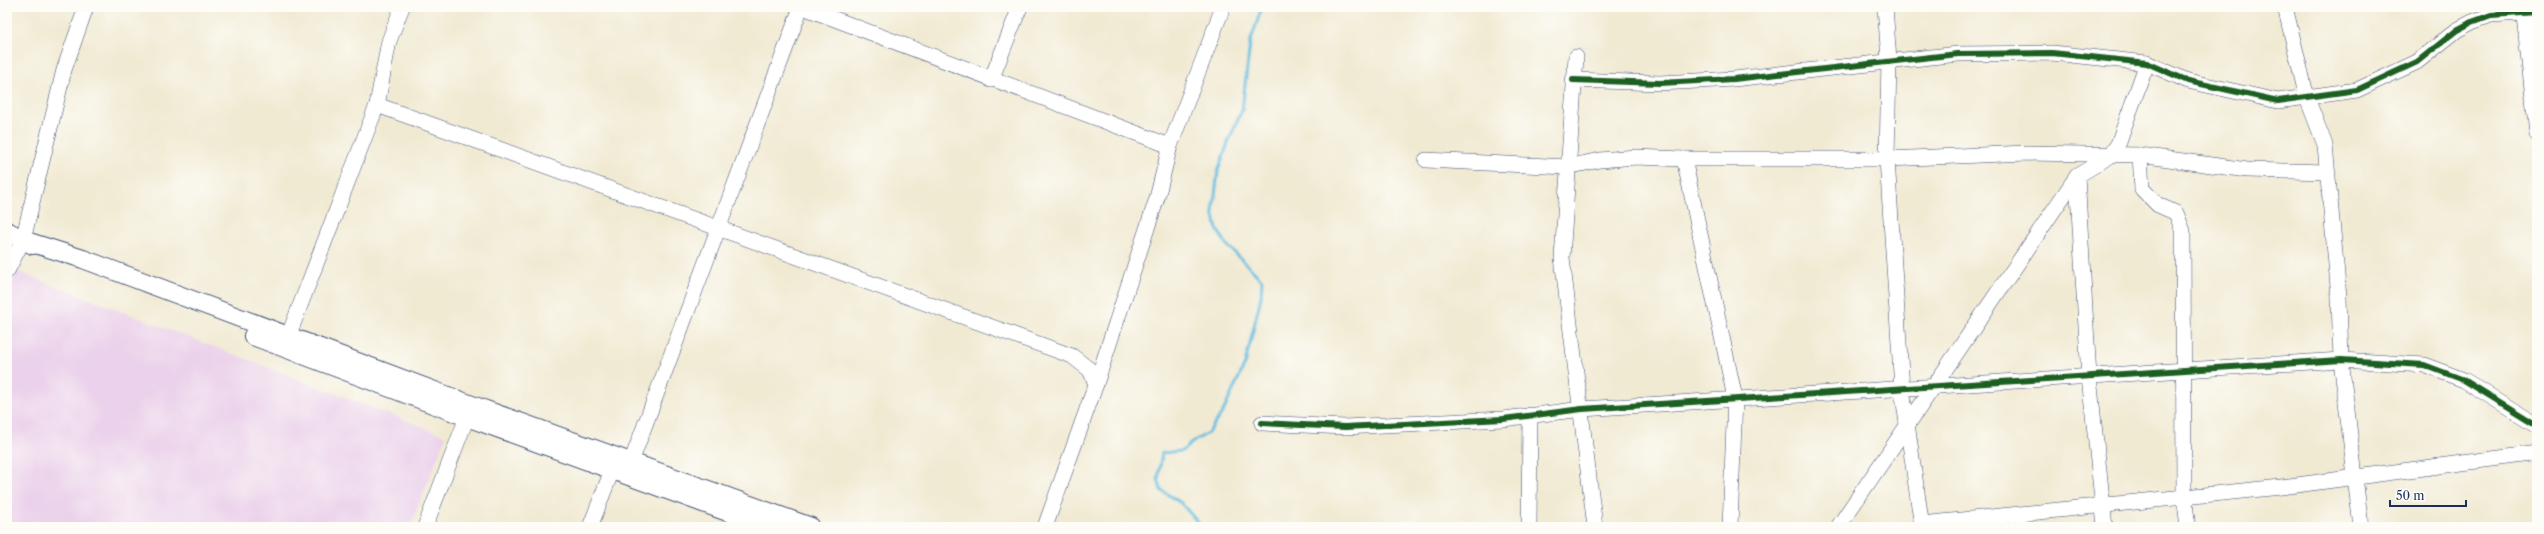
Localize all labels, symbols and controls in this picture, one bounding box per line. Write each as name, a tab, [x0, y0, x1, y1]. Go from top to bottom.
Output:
scale bar	[2390, 482, 2466, 508]
text: 50 m	[2396, 488, 2425, 503]

